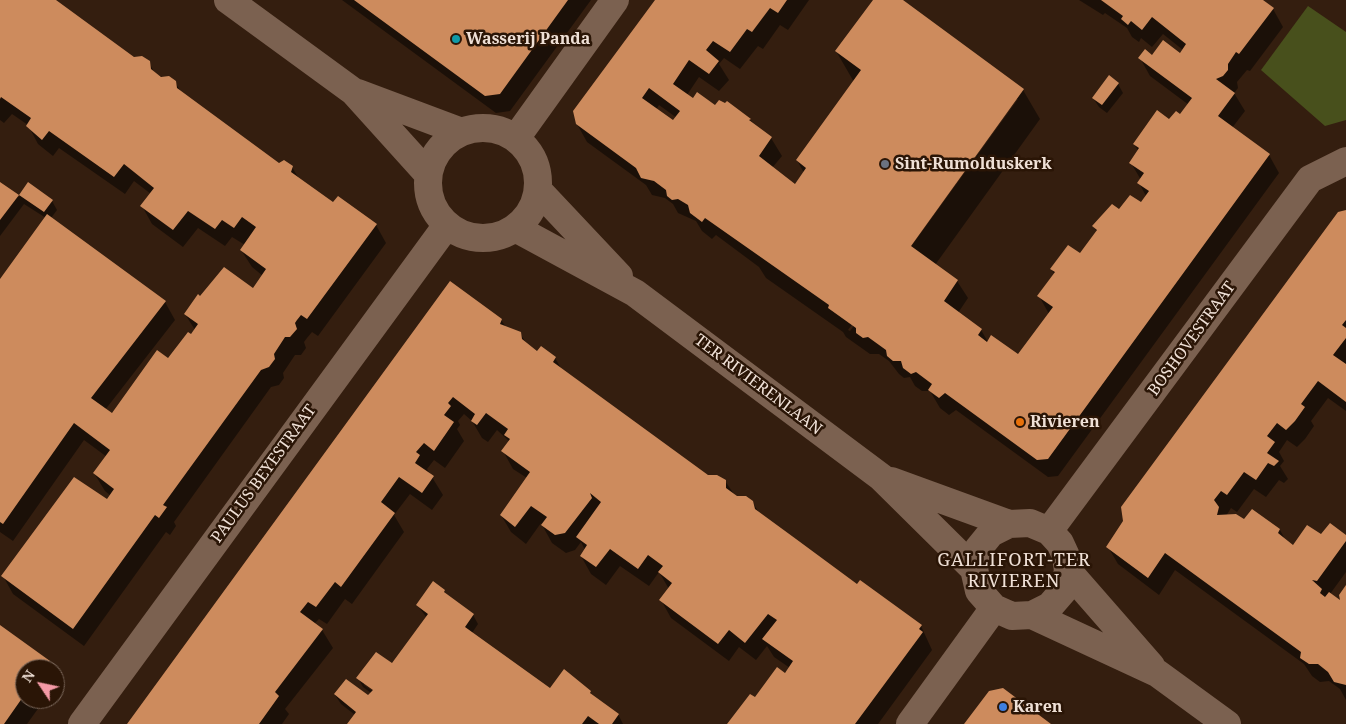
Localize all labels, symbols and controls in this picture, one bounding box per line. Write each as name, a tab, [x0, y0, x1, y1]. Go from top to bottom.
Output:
place label: Wasserij Panda	[466, 29, 590, 49]
marker: Wasserij Panda	[450, 33, 462, 45]
place label: Sint-Rumolduskerk	[895, 154, 1052, 174]
marker: Sint-Rumolduskerk	[879, 158, 891, 170]
street label: BOSHOVESTRAAT	[1144, 278, 1240, 400]
street label: TER RIVIERENLAAN	[690, 331, 826, 439]
street label: PAULUS BEYESTRAAT	[208, 401, 320, 547]
place label: Rivieren	[1030, 412, 1100, 432]
marker: Rivieren	[1014, 416, 1026, 428]
district label: GALLIFORT-TER RIVIEREN	[936, 550, 1092, 592]
north arrow	[15, 659, 65, 709]
text: N	[17, 666, 39, 686]
place label: Karen	[1013, 697, 1063, 717]
marker: Karen	[997, 701, 1009, 713]

